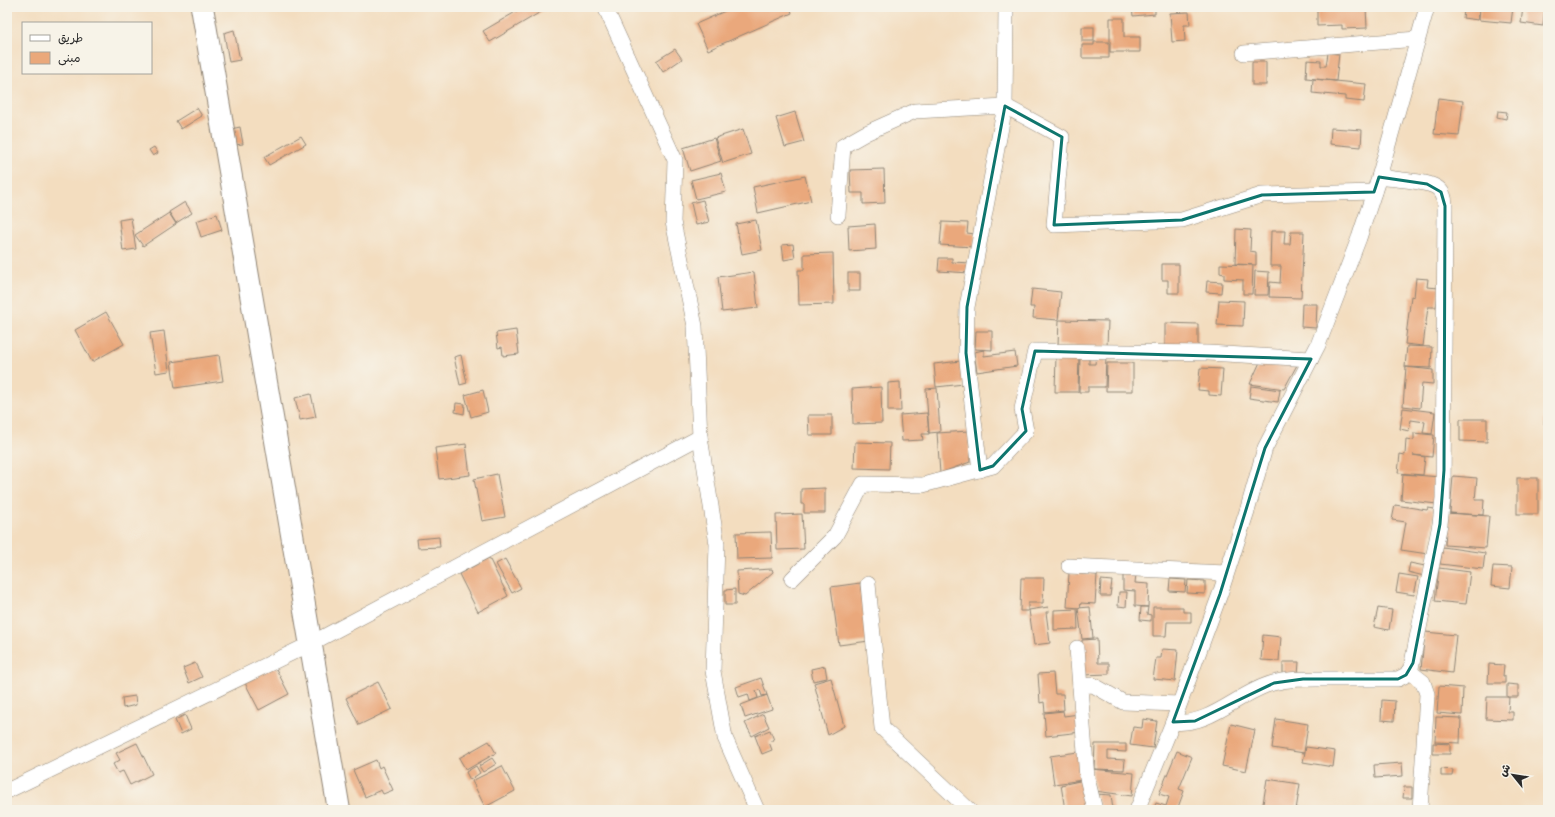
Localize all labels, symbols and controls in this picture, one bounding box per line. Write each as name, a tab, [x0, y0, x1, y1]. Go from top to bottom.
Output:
legend	[22, 22, 152, 74]
text: طريق	[58, 33, 83, 47]
text: مبنى	[58, 53, 81, 67]
north arrow	[1493, 755, 1533, 795]
text: ش	[1498, 763, 1514, 779]

